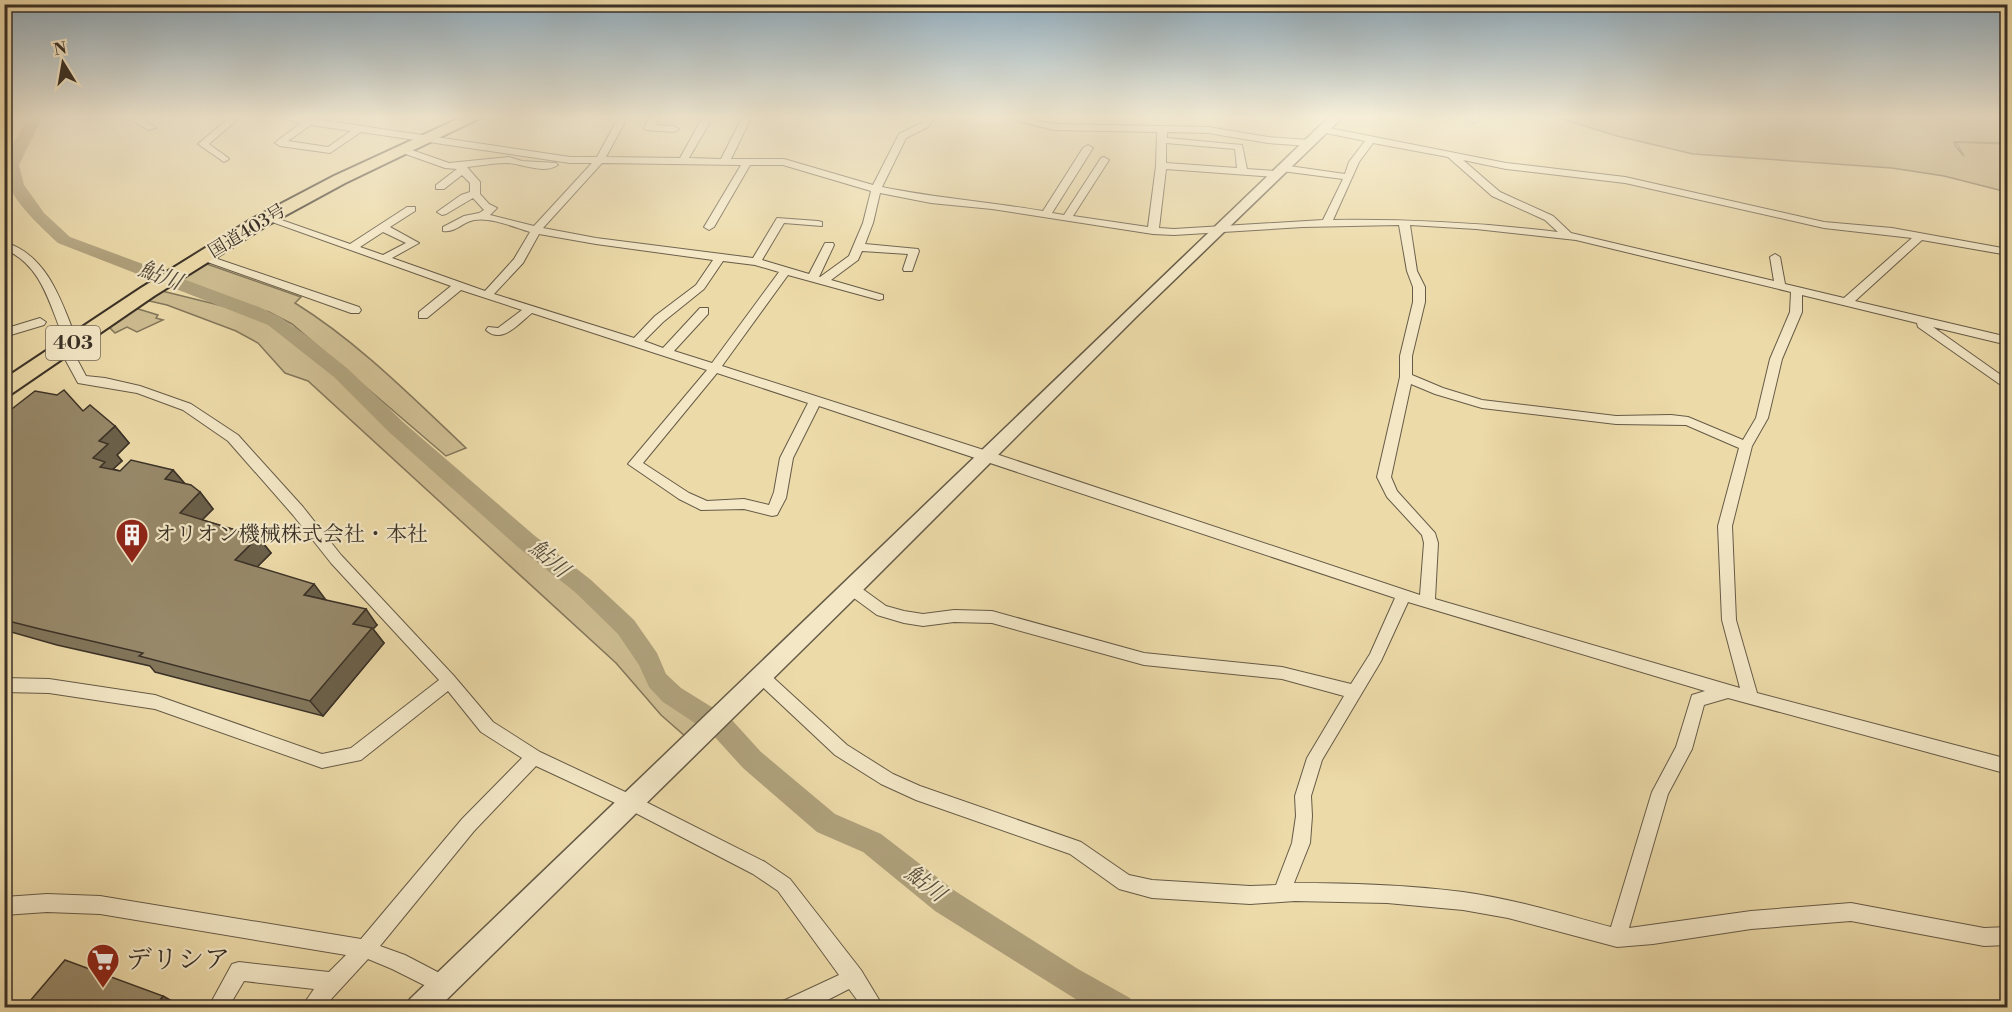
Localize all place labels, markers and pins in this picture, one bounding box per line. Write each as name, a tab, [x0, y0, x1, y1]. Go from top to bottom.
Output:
building icon: オリオン機械株式会社・本社	[114, 517, 150, 564]
place label: オリオン機械株式会社・本社	[155, 522, 428, 548]
supermarket icon: デリシア	[85, 942, 121, 989]
place label: デリシア	[126, 944, 230, 976]

